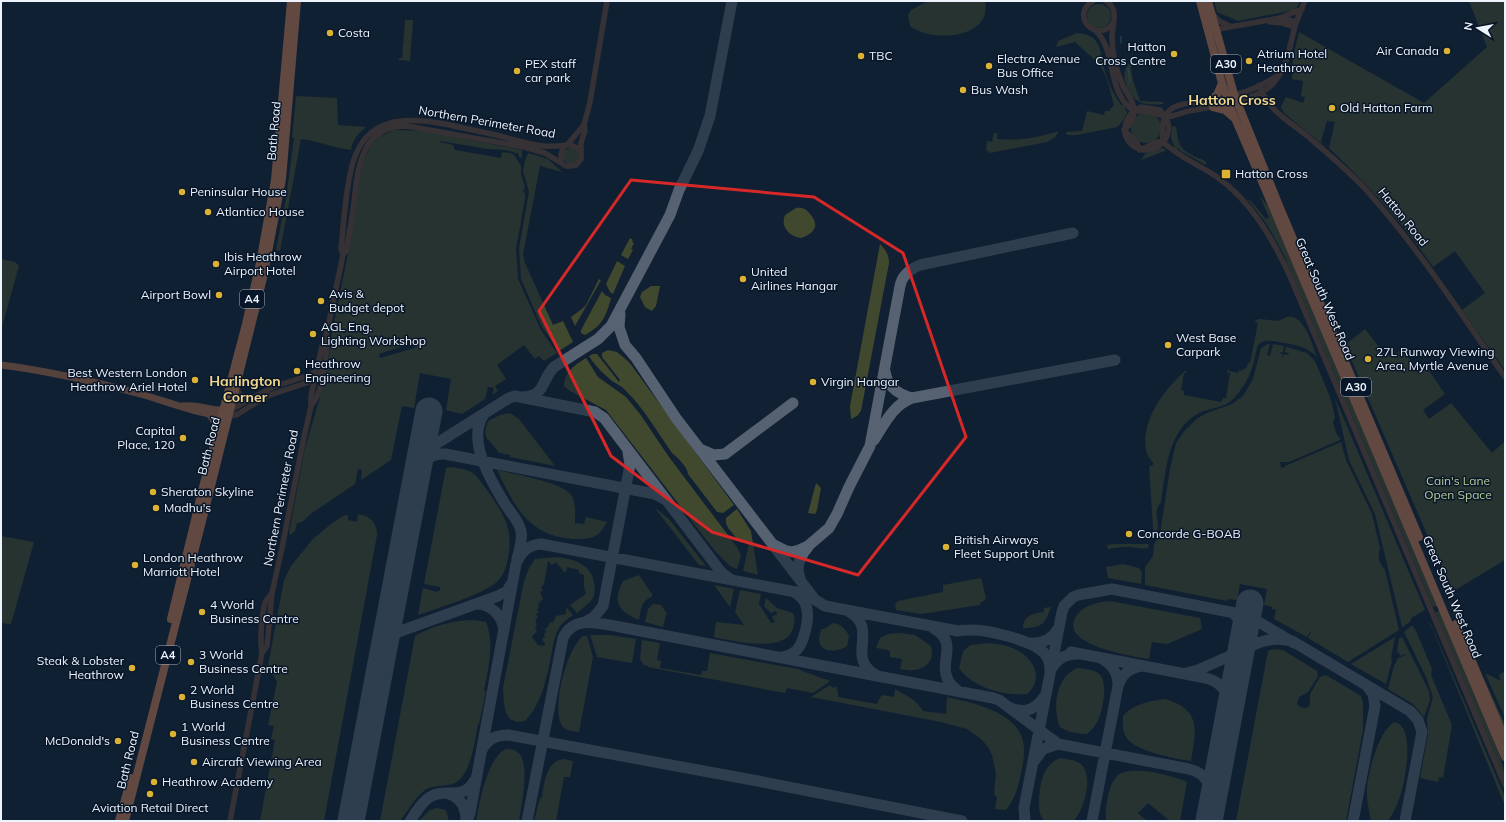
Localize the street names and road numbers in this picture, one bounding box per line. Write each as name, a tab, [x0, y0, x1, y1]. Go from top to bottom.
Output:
road number: A30	[1211, 55, 1241, 73]
street label: Bath Road	[263, 101, 284, 161]
street label: Northern Perimeter Road	[417, 102, 557, 141]
street label: Hatton Road	[1375, 184, 1432, 249]
street label: Great South West Road	[1293, 235, 1358, 362]
road number: A4	[240, 290, 264, 308]
road number: A30	[1341, 378, 1371, 396]
street label: Bath Road	[194, 415, 223, 476]
street label: Northern Perimeter Road	[260, 428, 301, 567]
street label: Great South West Road	[1420, 533, 1485, 660]
road number: A4	[156, 646, 180, 664]
street label: Bath Road	[113, 729, 142, 790]

